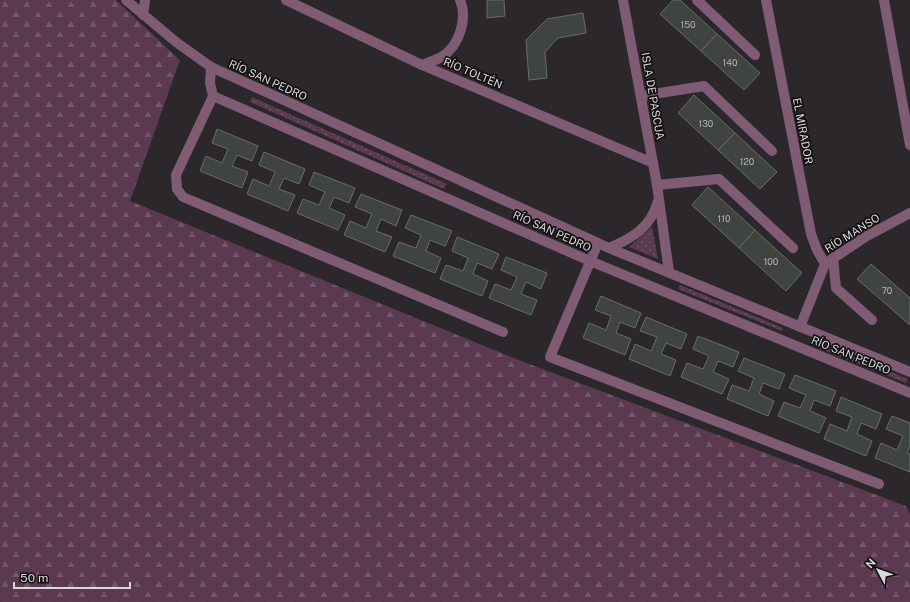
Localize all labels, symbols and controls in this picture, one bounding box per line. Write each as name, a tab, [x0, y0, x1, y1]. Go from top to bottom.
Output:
house number: 150	[681, 19, 696, 30]
street label: ISLA DE PASCUA	[639, 51, 667, 141]
street label: RÍO TOLTÉN	[442, 54, 505, 91]
street label: RÍO SAN PEDRO	[227, 56, 309, 103]
house number: 140	[723, 57, 738, 68]
street label: EL MIRADOR	[791, 97, 815, 165]
house number: 130	[699, 118, 714, 129]
house number: 120	[740, 156, 755, 167]
street label: RÍO SAN PEDRO	[511, 207, 593, 254]
street label: RÍO MANSO	[822, 211, 882, 255]
house number: 110	[718, 213, 731, 224]
house number: 100	[764, 256, 779, 267]
house number: 70	[882, 285, 893, 296]
street label: RÍO SAN PEDRO	[810, 333, 893, 376]
north arrow	[858, 550, 898, 590]
text: N	[863, 556, 878, 571]
scale bar	[14, 564, 130, 590]
text: 50 m	[20, 571, 48, 585]

